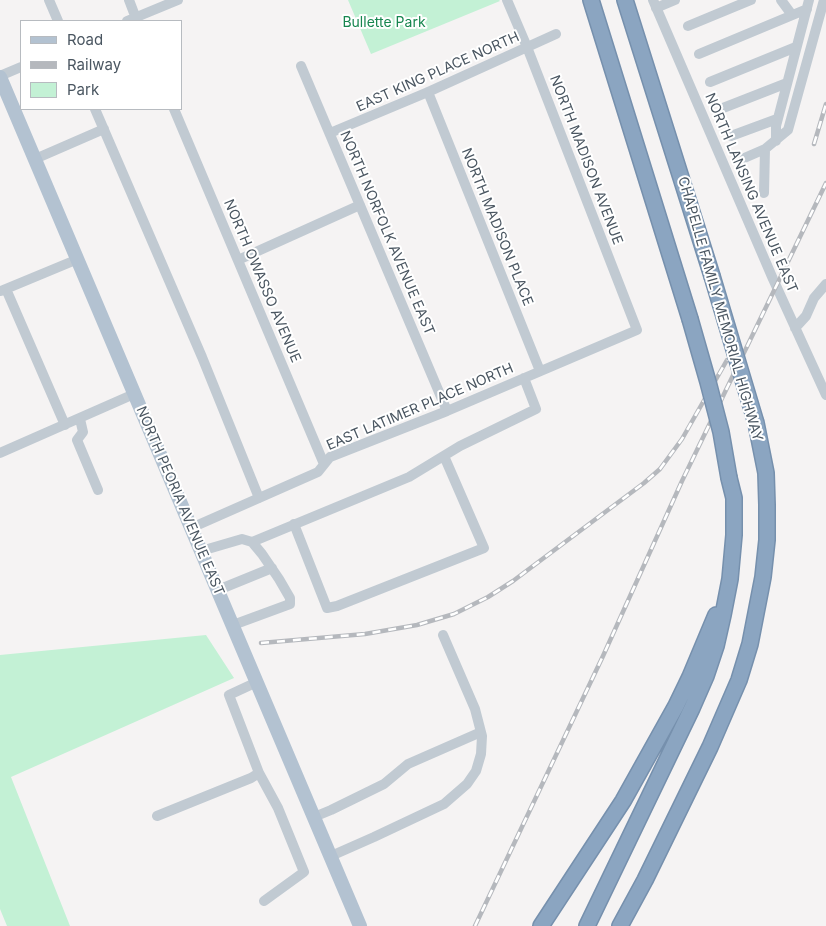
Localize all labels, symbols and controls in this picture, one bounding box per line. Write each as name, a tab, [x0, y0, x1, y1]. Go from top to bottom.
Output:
park label: Bullette Park	[342, 15, 426, 31]
legend	[20, 20, 182, 110]
street label: EAST KING PLACE NORTH	[354, 28, 522, 116]
text: Road	[67, 30, 103, 49]
text: Railway	[67, 55, 121, 74]
street label: NORTH MADISON AVENUE	[546, 73, 626, 247]
text: Park	[67, 80, 99, 99]
street label: NORTH LANSING AVENUE EAST	[701, 90, 801, 296]
street label: NORTH NORFOLK AVENUE EAST	[336, 128, 438, 338]
street label: NORTH MADISON PLACE	[458, 146, 536, 308]
street label: CHAPELLE FAMILY MEMORIAL HIGHWAY	[674, 175, 766, 443]
street label: NORTH OWASSO AVENUE	[220, 197, 304, 365]
street label: EAST LATIMER PLACE NORTH	[324, 360, 516, 454]
street label: NORTH PEORIA AVENUE EAST	[132, 404, 228, 598]

